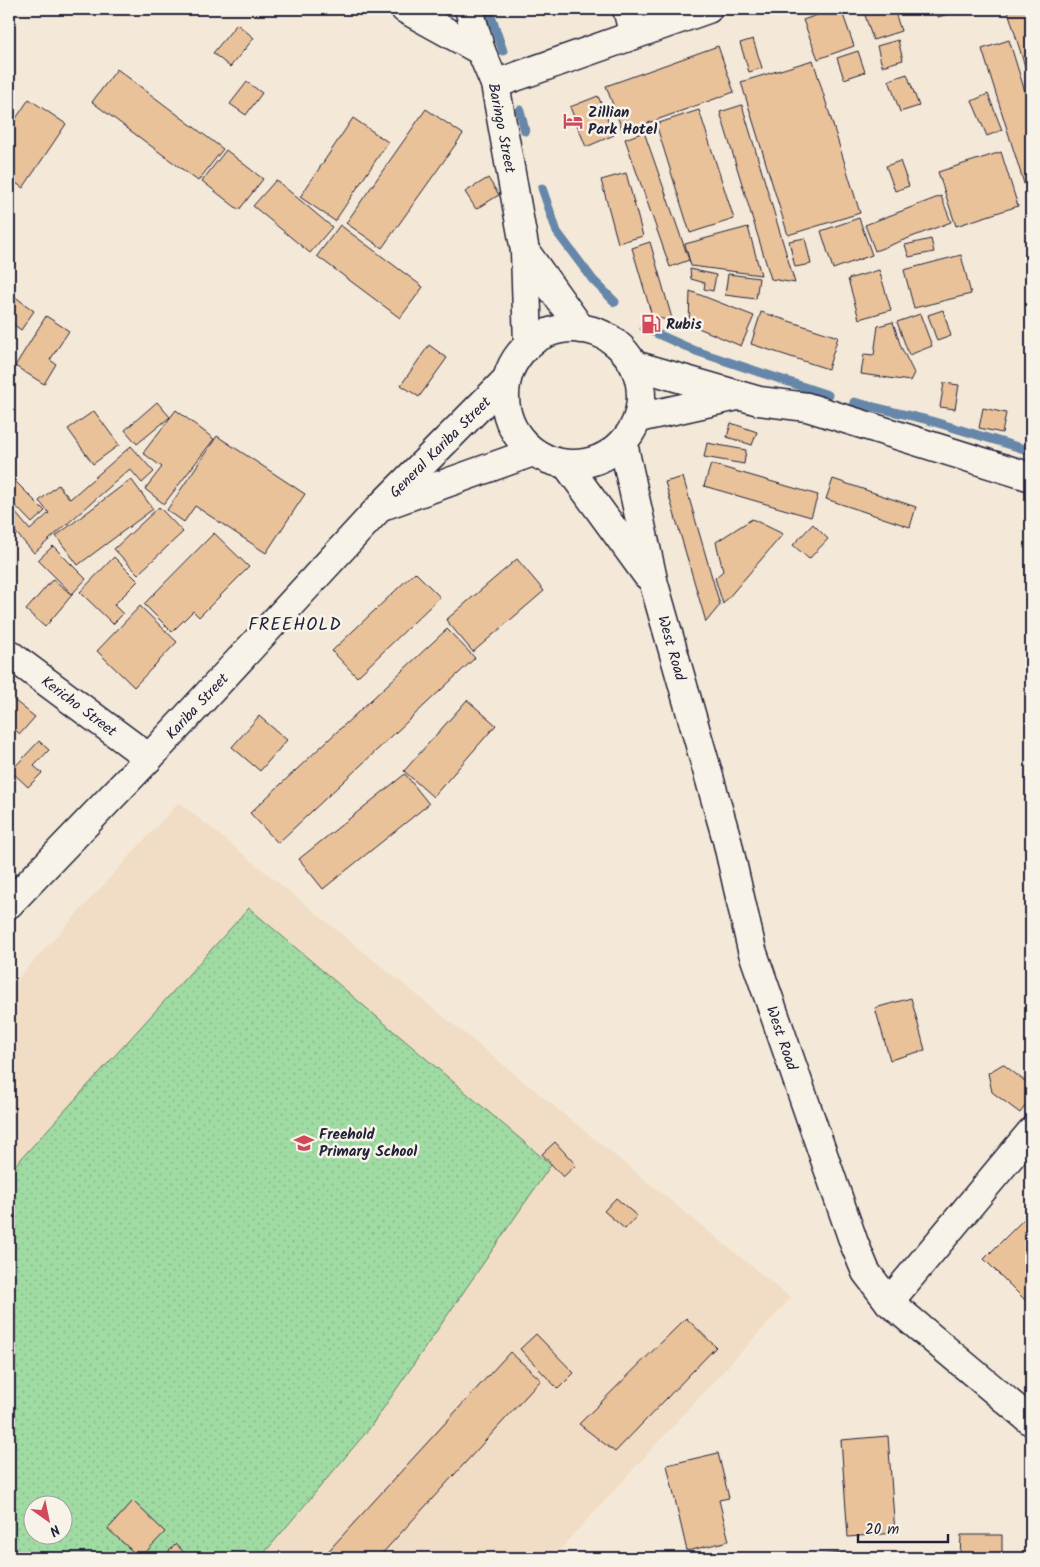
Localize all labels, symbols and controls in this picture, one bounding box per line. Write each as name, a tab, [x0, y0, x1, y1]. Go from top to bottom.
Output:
street label: Baringo Street	[481, 81, 522, 175]
place label: Zillian Park Hotel	[588, 101, 657, 142]
hotel icon: Zillian Park Hotel	[562, 110, 584, 132]
fuel station icon: Rubis	[640, 313, 662, 335]
place label: Rubis	[666, 313, 702, 337]
street label: General Kariba Street	[384, 391, 497, 504]
district label: FREEHOLD	[248, 611, 342, 640]
street label: West Road	[650, 613, 692, 684]
street label: Kariba Street	[161, 668, 235, 745]
street label: Kericho Street	[35, 670, 122, 743]
street label: West Road	[759, 1003, 803, 1074]
place label: Freehold Primary School	[319, 1123, 417, 1164]
school or university icon: Freehold Primary School	[293, 1132, 315, 1154]
north arrow	[22, 1494, 72, 1544]
scale bar	[858, 1512, 948, 1544]
text: N	[45, 1518, 64, 1542]
text: 20 m	[865, 1518, 899, 1542]

